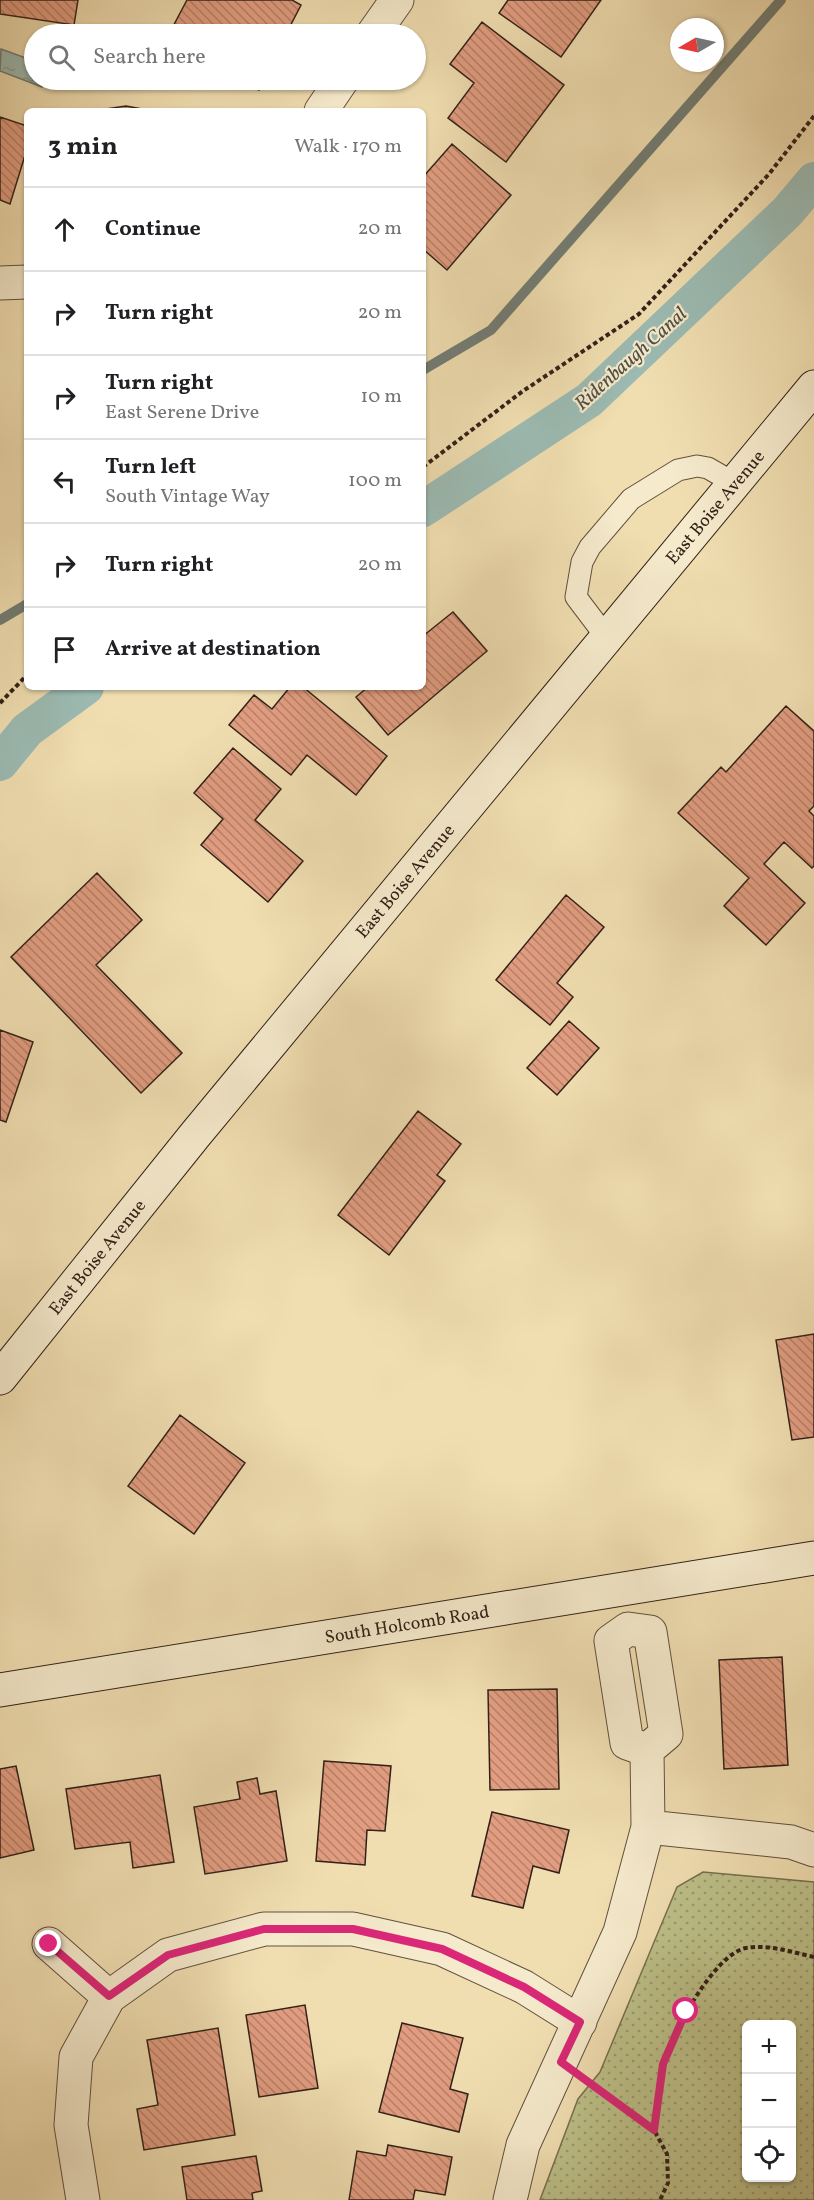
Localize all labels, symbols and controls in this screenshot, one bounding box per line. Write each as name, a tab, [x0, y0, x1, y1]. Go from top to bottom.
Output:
north arrow	[670, 18, 724, 72]
search box	[24, 24, 426, 90]
icon: search	[45, 41, 78, 74]
text: Search here	[93, 42, 206, 73]
text: 3 min	[48, 129, 118, 165]
text: Walk · 170 m	[294, 133, 402, 161]
icon: ahead	[48, 213, 81, 246]
text: Continue	[105, 214, 201, 245]
text: 20 m	[358, 215, 402, 243]
icon: right	[48, 297, 81, 330]
text: Turn right	[105, 298, 213, 329]
text: 20 m	[358, 299, 402, 327]
water label: Ridenbaugh Canal	[569, 301, 694, 418]
text: Turn right	[105, 368, 213, 399]
icon: right	[48, 381, 81, 414]
text: 10 m	[361, 383, 402, 411]
text: East Serene Drive	[105, 399, 259, 427]
street label: East Boise Avenue	[661, 445, 771, 571]
text: Turn left	[105, 452, 196, 483]
icon: left	[48, 465, 81, 498]
text: 100 m	[348, 467, 402, 495]
text: South Vintage Way	[105, 483, 270, 511]
icon: right	[48, 549, 81, 582]
text: Turn right	[105, 550, 213, 581]
text: 20 m	[358, 551, 402, 579]
icon: arrive	[48, 633, 81, 666]
text: Arrive at destination	[105, 634, 321, 665]
street label: East Boise Avenue	[351, 819, 461, 945]
street label: East Boise Avenue	[44, 1195, 153, 1321]
street label: South Holcomb Road	[323, 1600, 491, 1651]
route end	[35, 1930, 61, 1956]
route start	[672, 1997, 698, 2023]
map controls	[742, 2020, 796, 2182]
button: +	[742, 2020, 796, 2074]
button: −	[742, 2074, 796, 2128]
button: locate	[742, 2128, 796, 2182]

